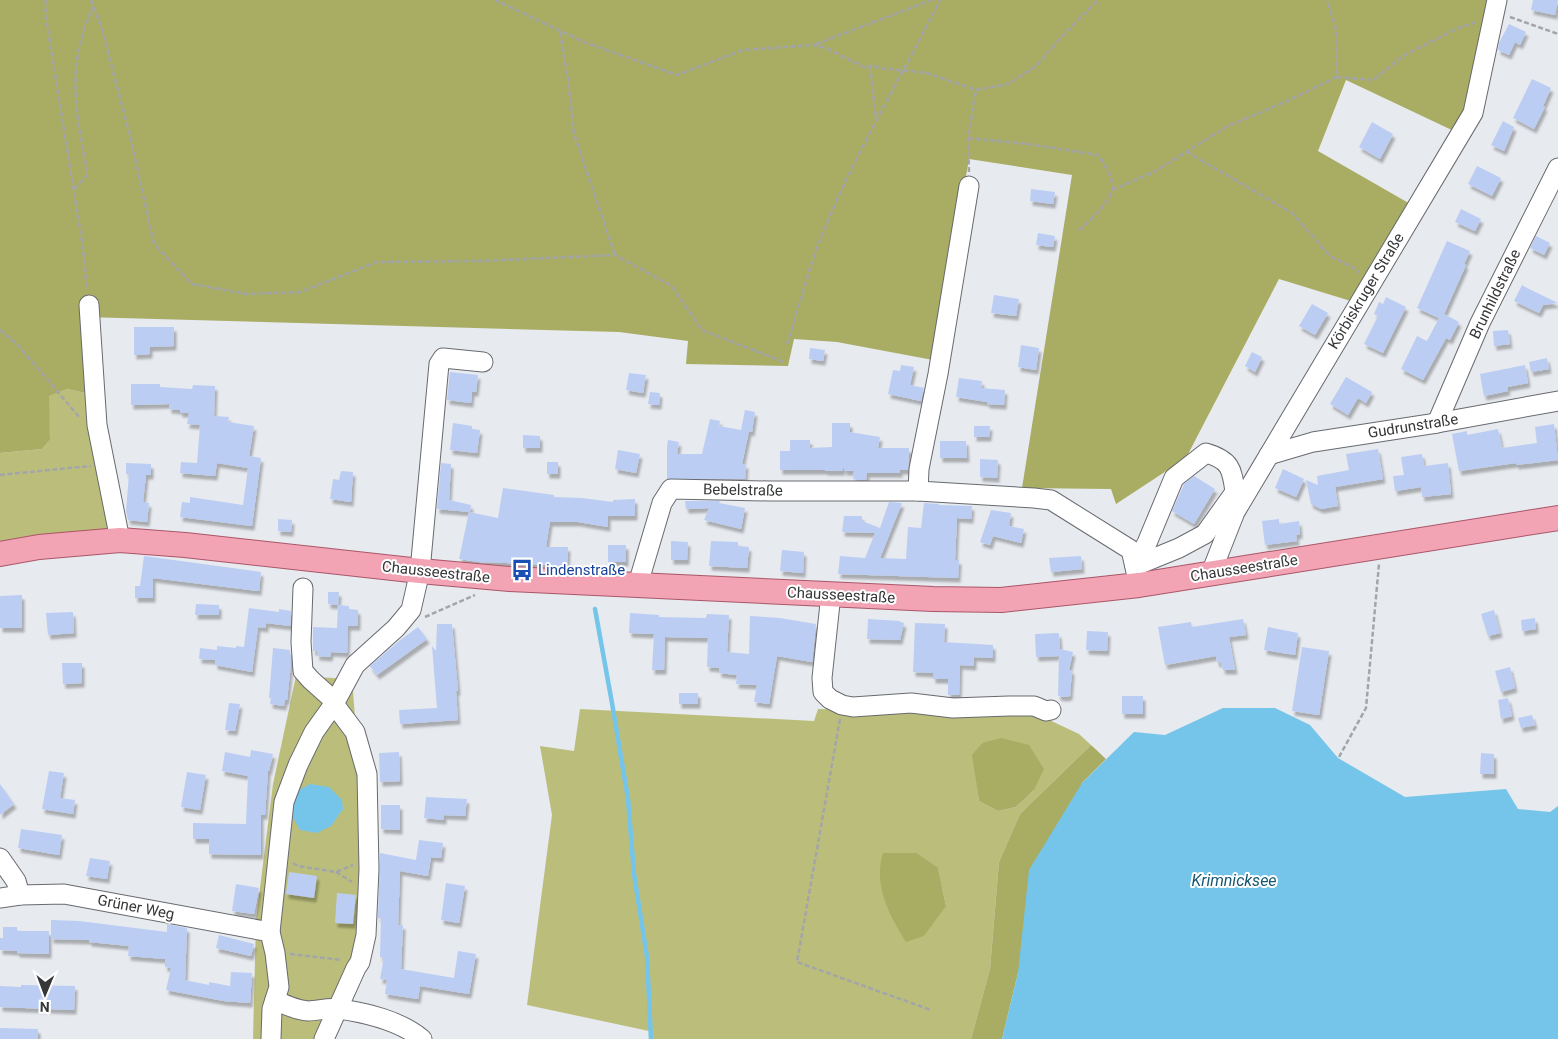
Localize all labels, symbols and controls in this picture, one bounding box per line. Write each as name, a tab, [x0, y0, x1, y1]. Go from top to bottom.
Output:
street label: Körbiskruger Straße	[1324, 230, 1408, 352]
street label: Brunhildstraße	[1466, 246, 1524, 342]
street label: Gudrunstraße	[1367, 410, 1459, 442]
street label: Bebelstraße	[703, 480, 783, 500]
street label: Chausseestraße	[1189, 551, 1299, 585]
street label: Chausseestraße	[381, 557, 491, 587]
bus stop icon: Lindenstraße	[509, 557, 535, 583]
place label: Lindenstraße	[538, 561, 625, 579]
street label: Chausseestraße	[786, 583, 896, 607]
water label: Krimnicksee	[1191, 871, 1277, 890]
street label: Grüner Weg	[96, 891, 176, 923]
north arrow	[20, 969, 70, 1019]
text: N	[40, 999, 50, 1015]

